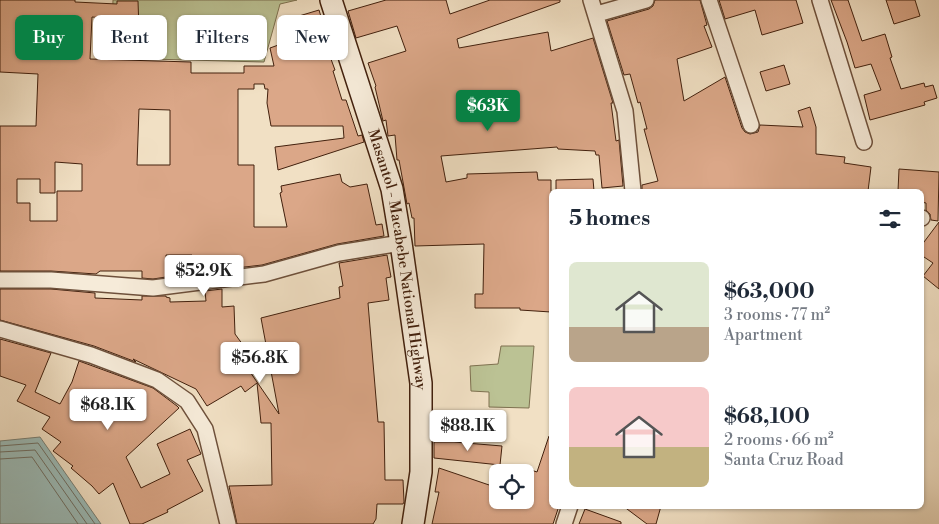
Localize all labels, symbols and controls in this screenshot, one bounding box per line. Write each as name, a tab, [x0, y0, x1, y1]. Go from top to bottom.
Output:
chip: Buy	[15, 15, 83, 60]
chip: Rent	[93, 15, 167, 60]
chip: Filters	[177, 15, 267, 60]
chip: New	[277, 15, 348, 60]
pin: $63K	[458, 90, 518, 132]
text: $63K	[467, 96, 509, 116]
street label: Masantol - Macabebe National Highway	[363, 127, 430, 391]
icon: filters	[876, 205, 904, 233]
text: 5 homes	[569, 206, 650, 232]
pin: $52.9K	[163, 254, 245, 297]
text: $52.9K	[176, 261, 232, 281]
text: $63,000	[724, 279, 815, 305]
icon: home	[609, 282, 669, 342]
text: 3 rooms · 77 m²	[724, 305, 830, 325]
text: Apartment	[724, 325, 803, 345]
pin: $56.8K	[219, 342, 301, 384]
text: $56.8K	[231, 348, 289, 368]
pin: $68.1K	[67, 388, 149, 431]
text: $68.1K	[81, 395, 135, 415]
text: $68,100	[724, 404, 810, 430]
icon: home	[609, 407, 669, 467]
pin: $88.1K	[427, 410, 509, 452]
text: $88.1K	[440, 416, 496, 436]
text: 2 rooms · 66 m²	[724, 430, 834, 450]
text: Santa Cruz Road	[724, 450, 844, 470]
map controls	[489, 464, 534, 509]
button: locate	[489, 464, 534, 509]

